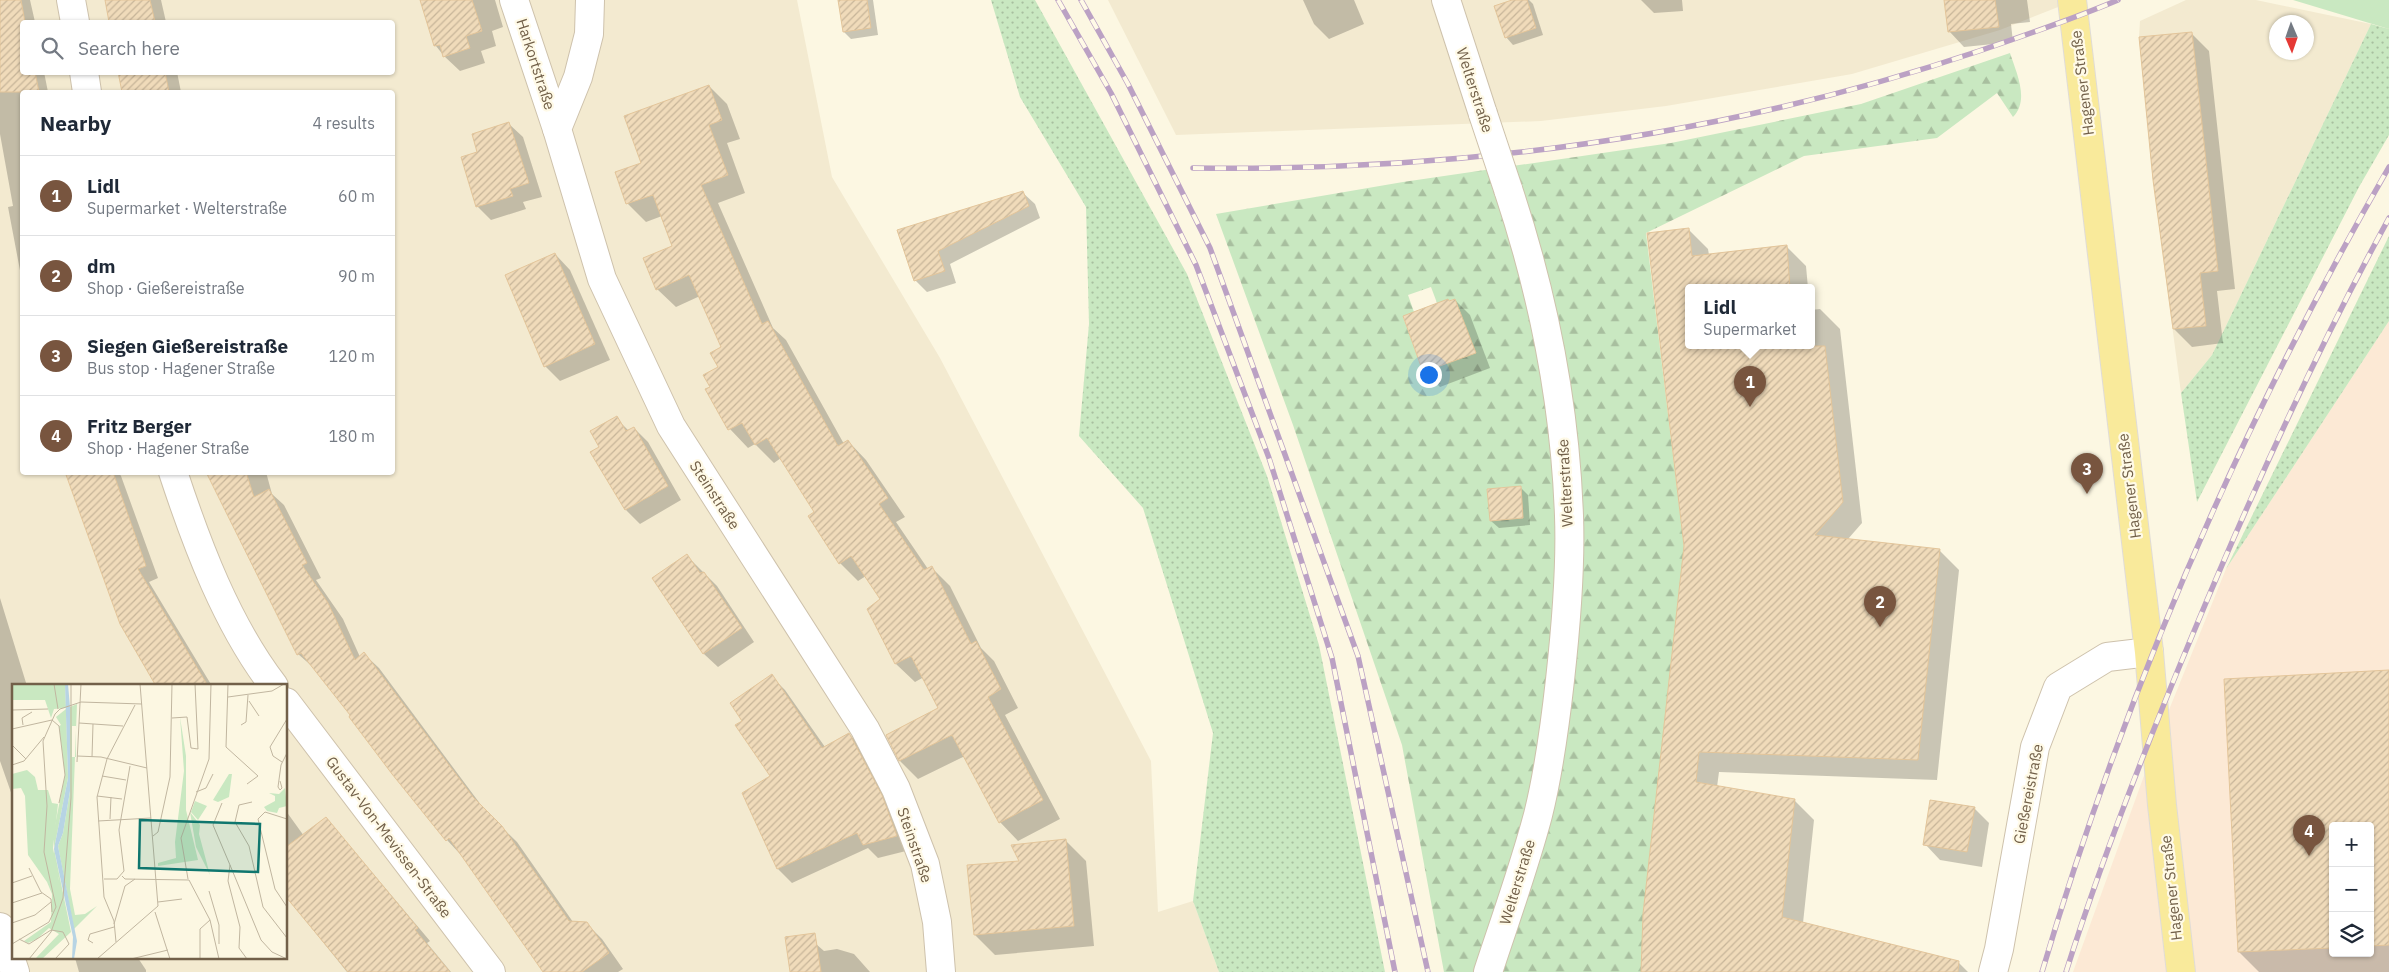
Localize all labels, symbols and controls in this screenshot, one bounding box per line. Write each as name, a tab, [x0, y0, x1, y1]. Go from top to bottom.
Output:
north arrow	[2269, 15, 2314, 60]
street label: Harkortstraße	[512, 16, 560, 112]
search box	[20, 20, 395, 75]
street label: Hagener Straße	[2066, 29, 2098, 137]
icon: search	[38, 34, 66, 62]
text: Search here	[78, 36, 180, 60]
street label: Welterstraße	[1452, 45, 1498, 135]
text: Nearby	[40, 109, 111, 137]
text: 4 results	[312, 113, 375, 133]
text: Lidl	[87, 174, 120, 198]
text: 1	[51, 186, 61, 206]
text: 60 m	[338, 186, 375, 206]
text: Supermarket · Welterstraße	[87, 198, 287, 218]
text: dm	[87, 254, 116, 278]
text: 2	[51, 266, 61, 286]
text: 90 m	[338, 266, 375, 286]
text: Shop · Gießereistraße	[87, 278, 245, 298]
popup	[1685, 284, 1815, 349]
text: Lidl	[1703, 295, 1736, 319]
text: Supermarket	[1703, 319, 1797, 339]
text: Siegen Gießereistraße	[87, 334, 288, 358]
text: 3	[51, 346, 61, 366]
text: 120 m	[328, 346, 375, 366]
text: Bus stop · Hagener Straße	[87, 358, 275, 378]
your location	[1416, 362, 1442, 388]
pin: 1	[1734, 366, 1766, 407]
text: Fritz Berger	[87, 414, 192, 438]
text: 4	[51, 426, 61, 446]
text: 180 m	[328, 426, 375, 446]
street label: Hagener Straße	[2113, 432, 2145, 540]
text: Shop · Hagener Straße	[87, 438, 249, 458]
street label: Welterstraße	[1553, 439, 1577, 527]
pin: 3	[2071, 453, 2103, 494]
street label: Steinstraße	[686, 457, 744, 533]
pin: 2	[1864, 586, 1896, 627]
inset map	[12, 684, 288, 960]
street label: Gießereistraße	[2009, 742, 2047, 846]
street label: Gustav-Von-Mevissen-Straße	[322, 752, 456, 922]
street label: Steinstraße	[893, 805, 937, 885]
pin: 4	[2293, 815, 2325, 856]
map controls	[2329, 822, 2374, 957]
button: +	[2329, 822, 2374, 867]
street label: Hagener Straße	[2156, 834, 2186, 942]
street label: Welterstraße	[1495, 837, 1539, 927]
button: −	[2329, 867, 2374, 912]
button: layers	[2329, 912, 2374, 957]

